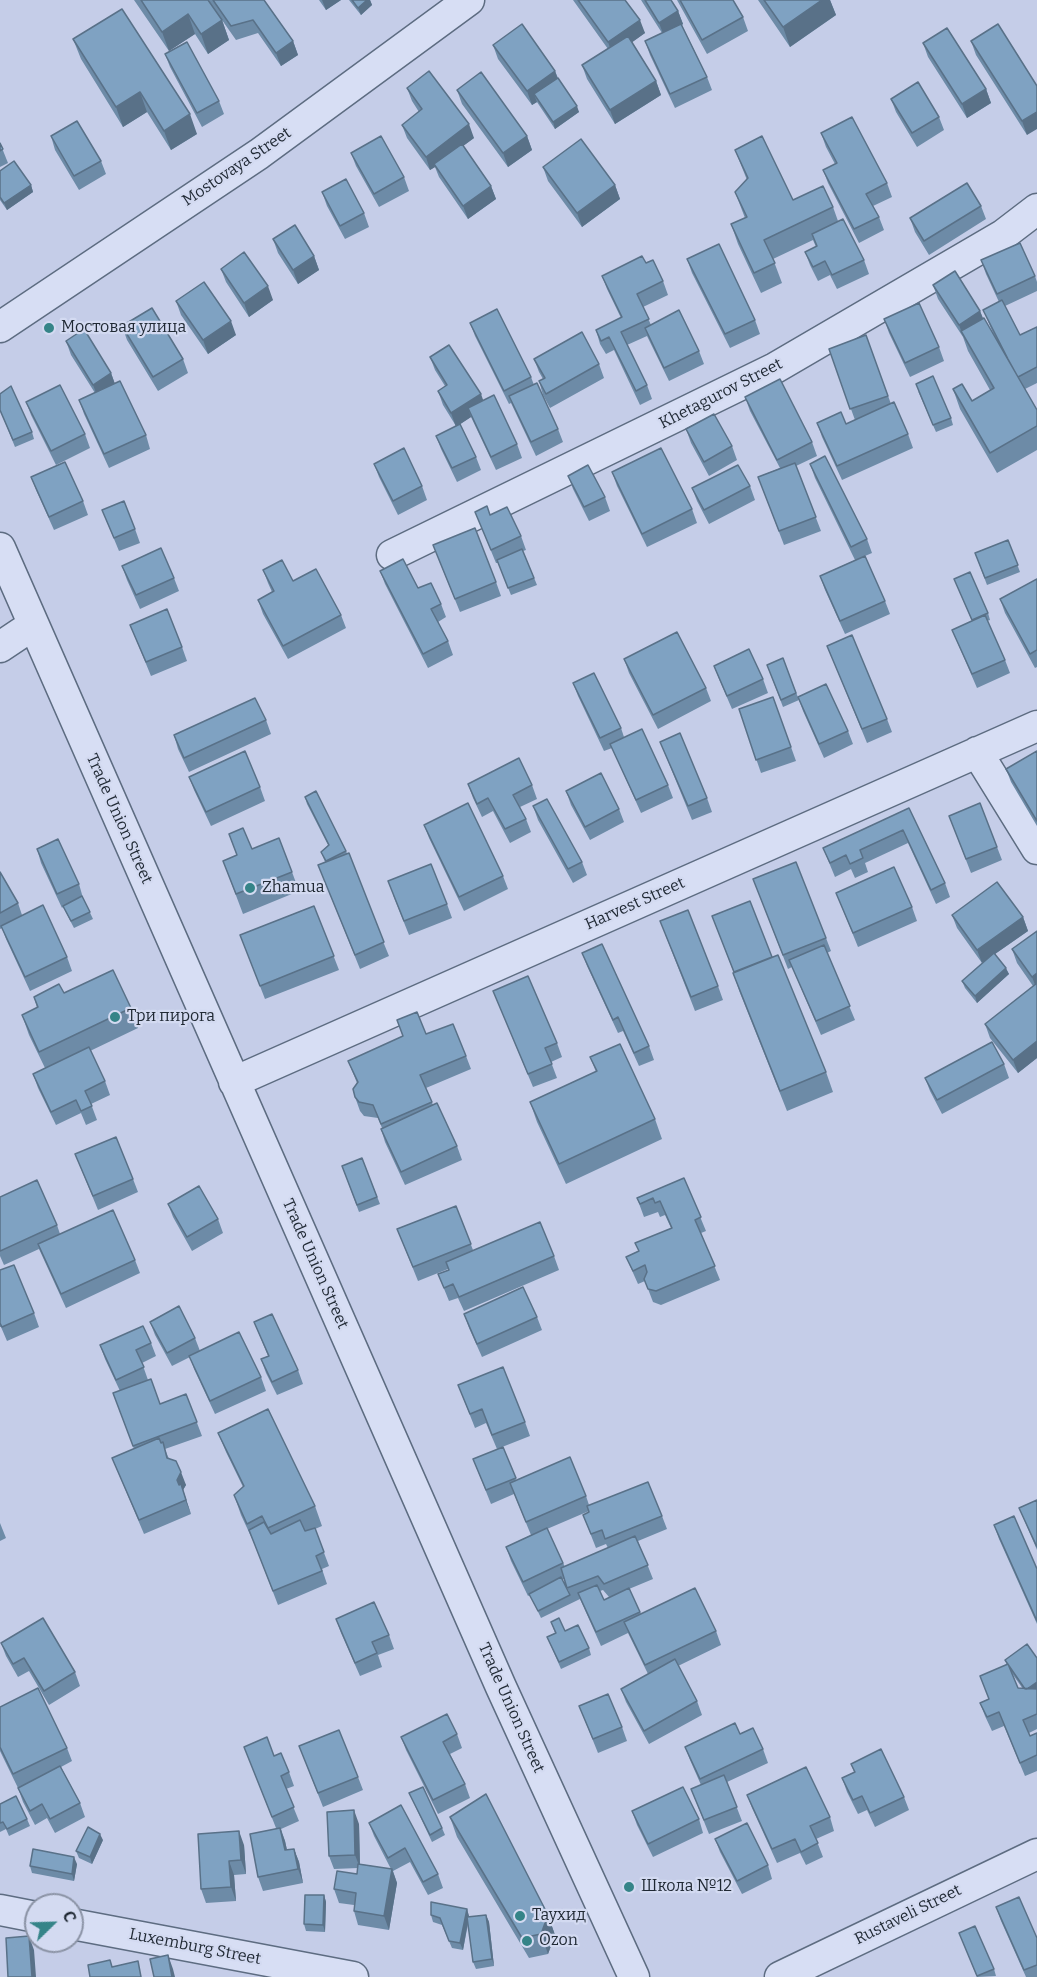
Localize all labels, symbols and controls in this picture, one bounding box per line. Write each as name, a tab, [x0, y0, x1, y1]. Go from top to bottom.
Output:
street label: Mostovaya Street	[179, 124, 295, 210]
place label: Мостовая улица	[61, 318, 186, 338]
marker: Мостовая улица	[42, 321, 56, 335]
street label: Khetagurov Street	[656, 355, 786, 433]
street label: Trade Union Street	[82, 751, 156, 887]
street label: Harvest Street	[582, 873, 688, 935]
place label: Zhamua	[262, 878, 325, 898]
marker: Zhamua	[243, 881, 257, 895]
place label: Три пирога	[127, 1007, 215, 1027]
marker: Три пирога	[108, 1010, 122, 1024]
street label: Trade Union Street	[278, 1196, 352, 1332]
street label: Trade Union Street	[474, 1640, 548, 1776]
place label: Школа №12	[641, 1877, 732, 1897]
marker: Школа №12	[622, 1880, 636, 1894]
street label: Rustaveli Street	[851, 1881, 965, 1949]
north arrow	[24, 1893, 84, 1953]
place label: Таухид	[532, 1906, 586, 1926]
text: С	[58, 1908, 80, 1925]
marker: Таухид	[513, 1909, 527, 1923]
street label: Luxemburg Street	[127, 1925, 263, 1969]
place label: Ozon	[539, 1931, 578, 1951]
marker: Ozon	[520, 1934, 534, 1948]

